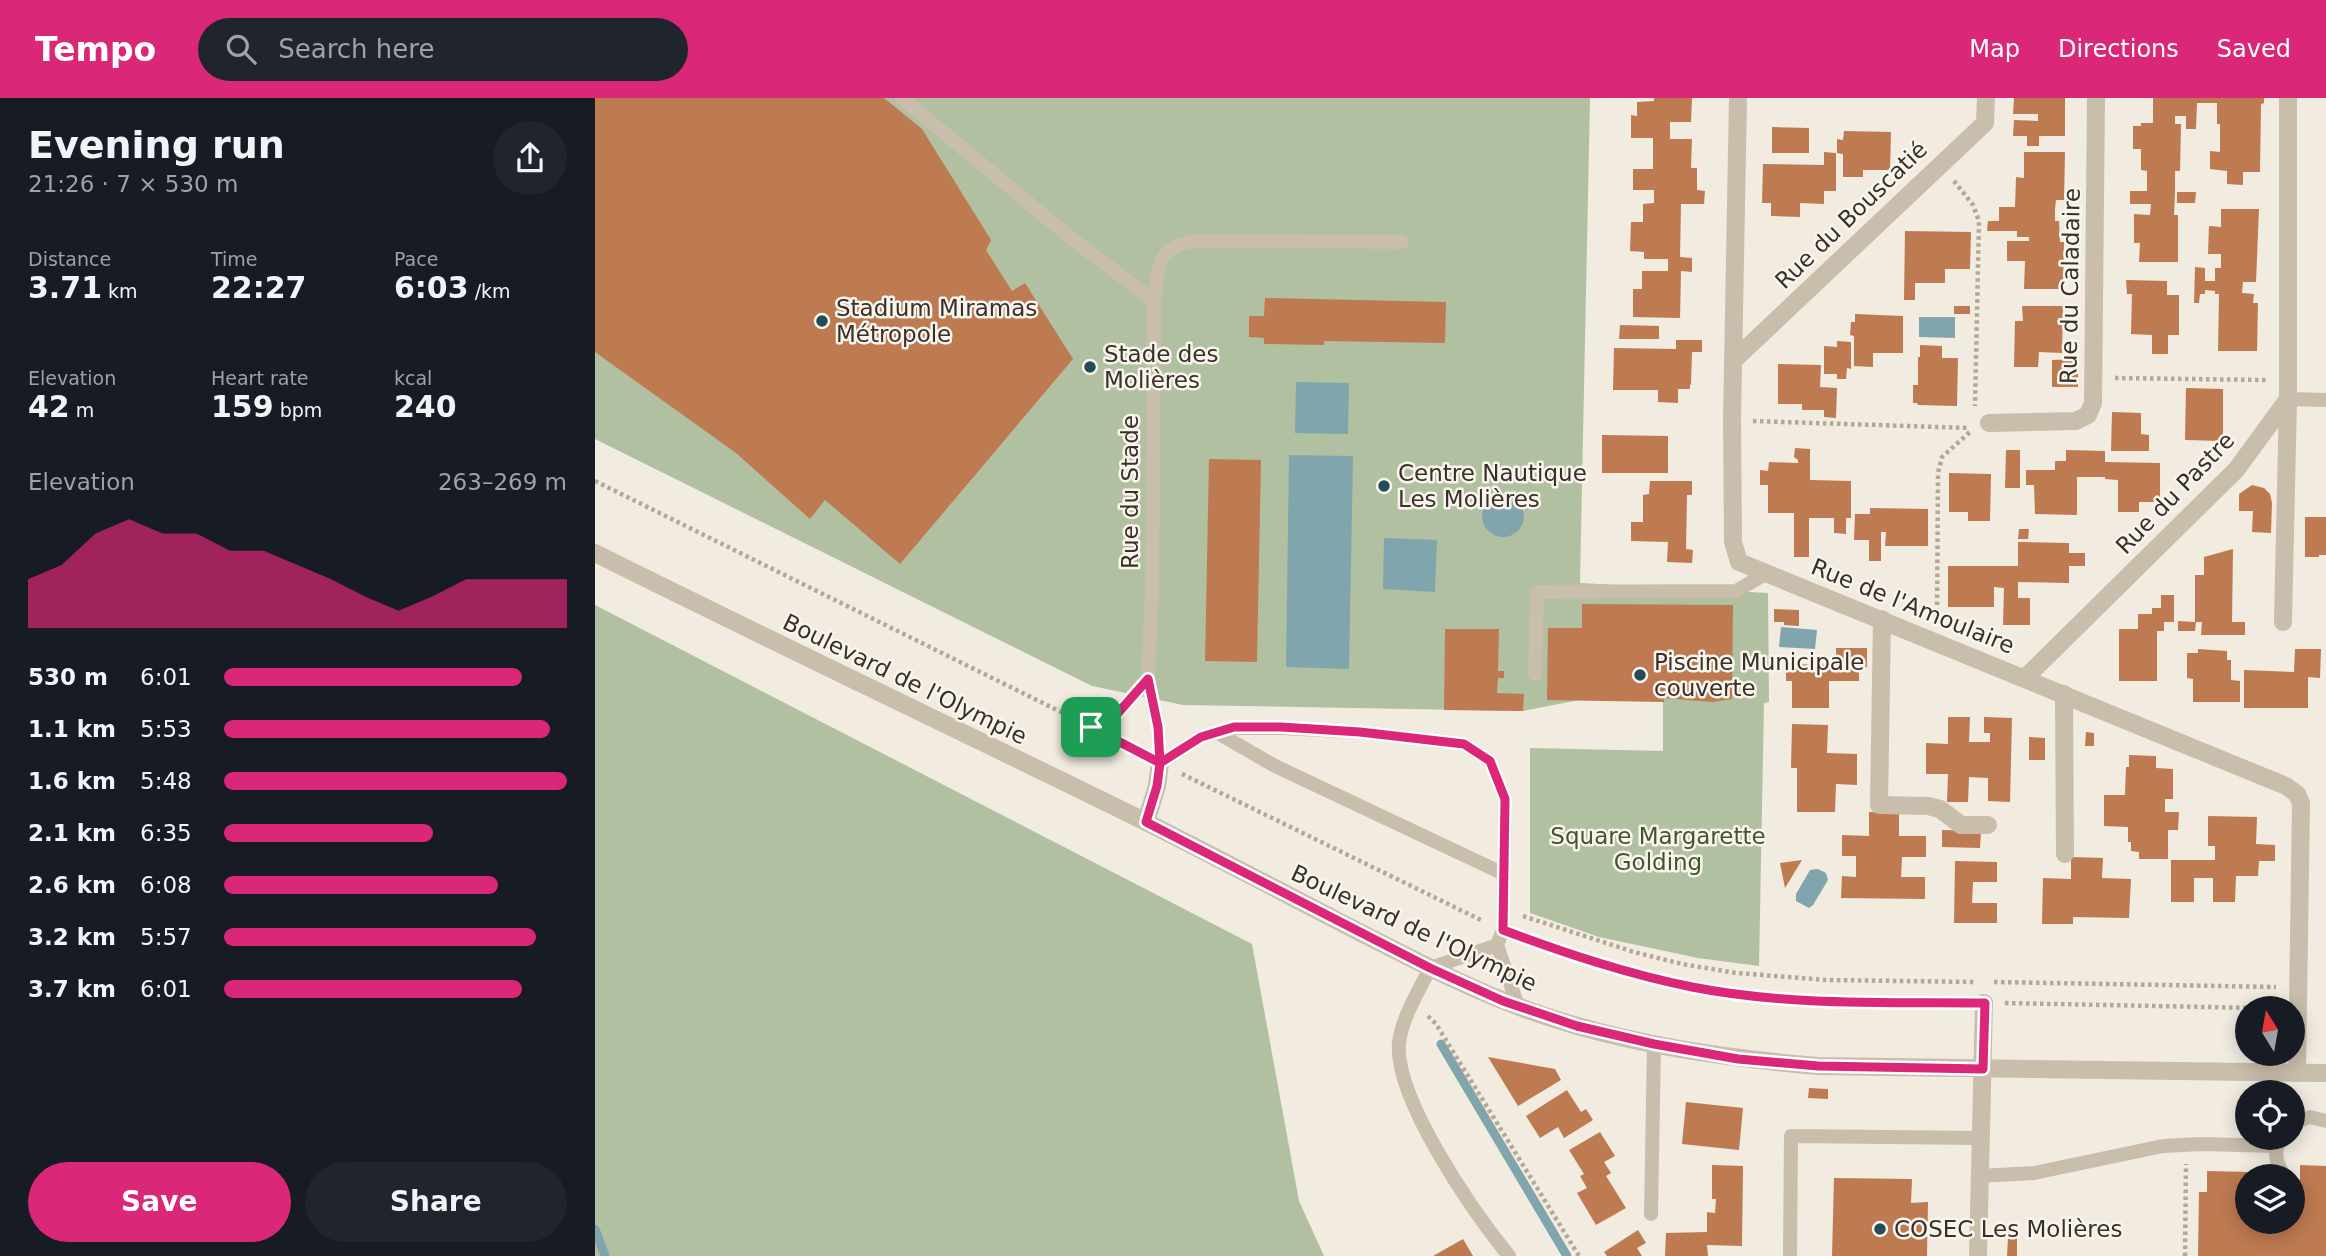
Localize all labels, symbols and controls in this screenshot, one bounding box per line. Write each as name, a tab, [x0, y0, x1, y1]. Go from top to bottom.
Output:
search box	[198, 18, 688, 81]
text: Tempo	[35, 30, 156, 69]
icon: search	[222, 30, 260, 68]
text: Search here	[278, 34, 434, 64]
text: Map	[1969, 35, 2020, 63]
text: Directions	[2058, 35, 2179, 63]
text: Saved	[2217, 35, 2291, 63]
button: share	[493, 121, 567, 195]
text: Evening run	[28, 123, 285, 167]
street label: Rue du Bouscatié	[1770, 136, 1932, 294]
text: 21:26 · 7 × 530 m	[28, 171, 238, 197]
street label: Rue du Caladaire	[2055, 188, 2085, 384]
text: Distance	[28, 248, 111, 270]
text: Time	[211, 248, 258, 270]
text: Pace	[394, 248, 438, 270]
text: 3.71	[28, 270, 102, 305]
text: 22:27	[211, 270, 307, 305]
text: 6:03	[394, 270, 469, 305]
text: km	[102, 280, 138, 302]
text: /km	[469, 280, 511, 302]
place label: Stadium Miramas Métropole	[836, 295, 1037, 347]
marker: Stadium Miramas Métropole	[814, 313, 830, 329]
place label: Stade des Molières	[1104, 341, 1219, 393]
marker: Stade des Molières	[1082, 359, 1098, 375]
text: Elevation	[28, 367, 116, 389]
text: Heart rate	[211, 367, 309, 389]
text: kcal	[394, 367, 432, 389]
text: 42	[28, 389, 70, 424]
text: 159	[211, 389, 274, 424]
text: 240	[394, 389, 457, 424]
text: m	[70, 399, 94, 421]
text: bpm	[274, 399, 322, 421]
street label: Rue du Stade	[1117, 415, 1143, 569]
street label: Rue du Pastre	[2111, 427, 2239, 559]
place label: Centre Nautique Les Molières	[1398, 460, 1587, 512]
text: Elevation	[28, 469, 135, 495]
text: 263–269 m	[438, 469, 567, 495]
marker: Centre Nautique Les Molières	[1376, 478, 1392, 494]
street label: Rue de l'Amoulaire	[1808, 553, 2018, 659]
street label: Boulevard de l'Olympie	[779, 609, 1031, 749]
place label: Piscine Municipale couverte	[1654, 649, 1864, 701]
text: 530 m	[28, 664, 108, 690]
text: 6:01	[140, 664, 192, 690]
marker: Piscine Municipale couverte	[1632, 667, 1648, 683]
pin	[1061, 697, 1121, 757]
icon: arrive	[1072, 708, 1110, 746]
text: 1.1 km	[28, 716, 116, 742]
text: 5:53	[140, 716, 192, 742]
text: 1.6 km	[28, 768, 116, 794]
text: 5:48	[140, 768, 192, 794]
text: 2.1 km	[28, 820, 116, 846]
text: 6:35	[140, 820, 192, 846]
park label: Square Margarette Golding	[1550, 823, 1766, 875]
street label: Boulevard de l'Olympie	[1287, 860, 1541, 996]
text: 2.6 km	[28, 872, 116, 898]
text: 6:08	[140, 872, 192, 898]
text: 3.2 km	[28, 924, 116, 950]
text: 5:57	[140, 924, 192, 950]
text: 3.7 km	[28, 976, 116, 1002]
text: 6:01	[140, 976, 192, 1002]
north arrow	[2235, 996, 2305, 1066]
map controls	[2235, 996, 2305, 1234]
button: locate	[2235, 1080, 2305, 1150]
button: Save	[28, 1162, 291, 1242]
button: Share	[305, 1162, 567, 1242]
button: layers	[2235, 1164, 2305, 1234]
place label: COSEC Les Molières	[1894, 1216, 2122, 1242]
marker: COSEC Les Molières	[1872, 1221, 1888, 1237]

